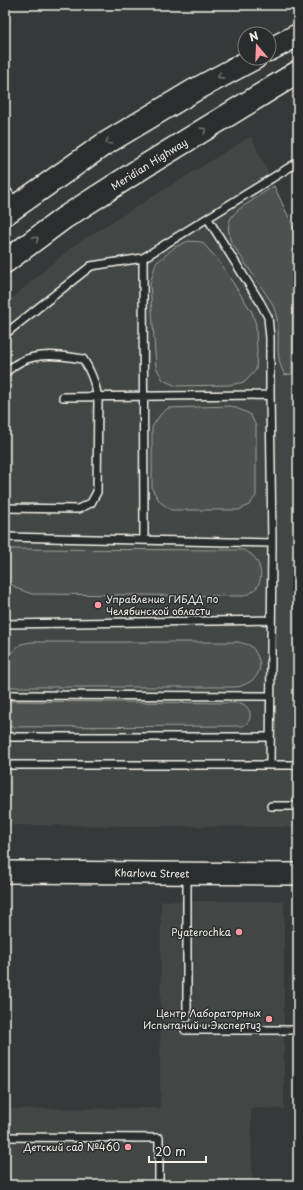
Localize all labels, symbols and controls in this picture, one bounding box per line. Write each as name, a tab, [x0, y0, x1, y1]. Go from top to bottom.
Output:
north arrow	[237, 26, 277, 66]
text: N	[247, 27, 261, 46]
one-way arrow	[217, 72, 225, 79]
one-way arrow	[200, 127, 207, 134]
street label: Meridian Highway	[108, 134, 190, 194]
one-way arrow	[105, 137, 112, 144]
one-way arrow	[32, 237, 39, 244]
place label: Управление ГИБДД по Челябинской области	[106, 591, 219, 618]
marker: Управление ГИБДД по Челябинской области	[93, 600, 103, 610]
street label: Kharlova Street	[114, 864, 190, 881]
place label: Pyaterochka	[171, 924, 232, 939]
marker: Pyaterochka	[234, 927, 244, 937]
place label: Центр Лабораторных Испытаний и Экспертиз	[143, 1005, 261, 1032]
marker: Центр Лабораторных Испытаний и Экспертиз	[264, 1014, 274, 1024]
scale bar	[149, 1138, 206, 1164]
place label: Детский сад №460	[23, 1139, 120, 1154]
marker: Детский сад №460	[123, 1142, 133, 1152]
text: 20 m	[155, 1142, 186, 1160]

